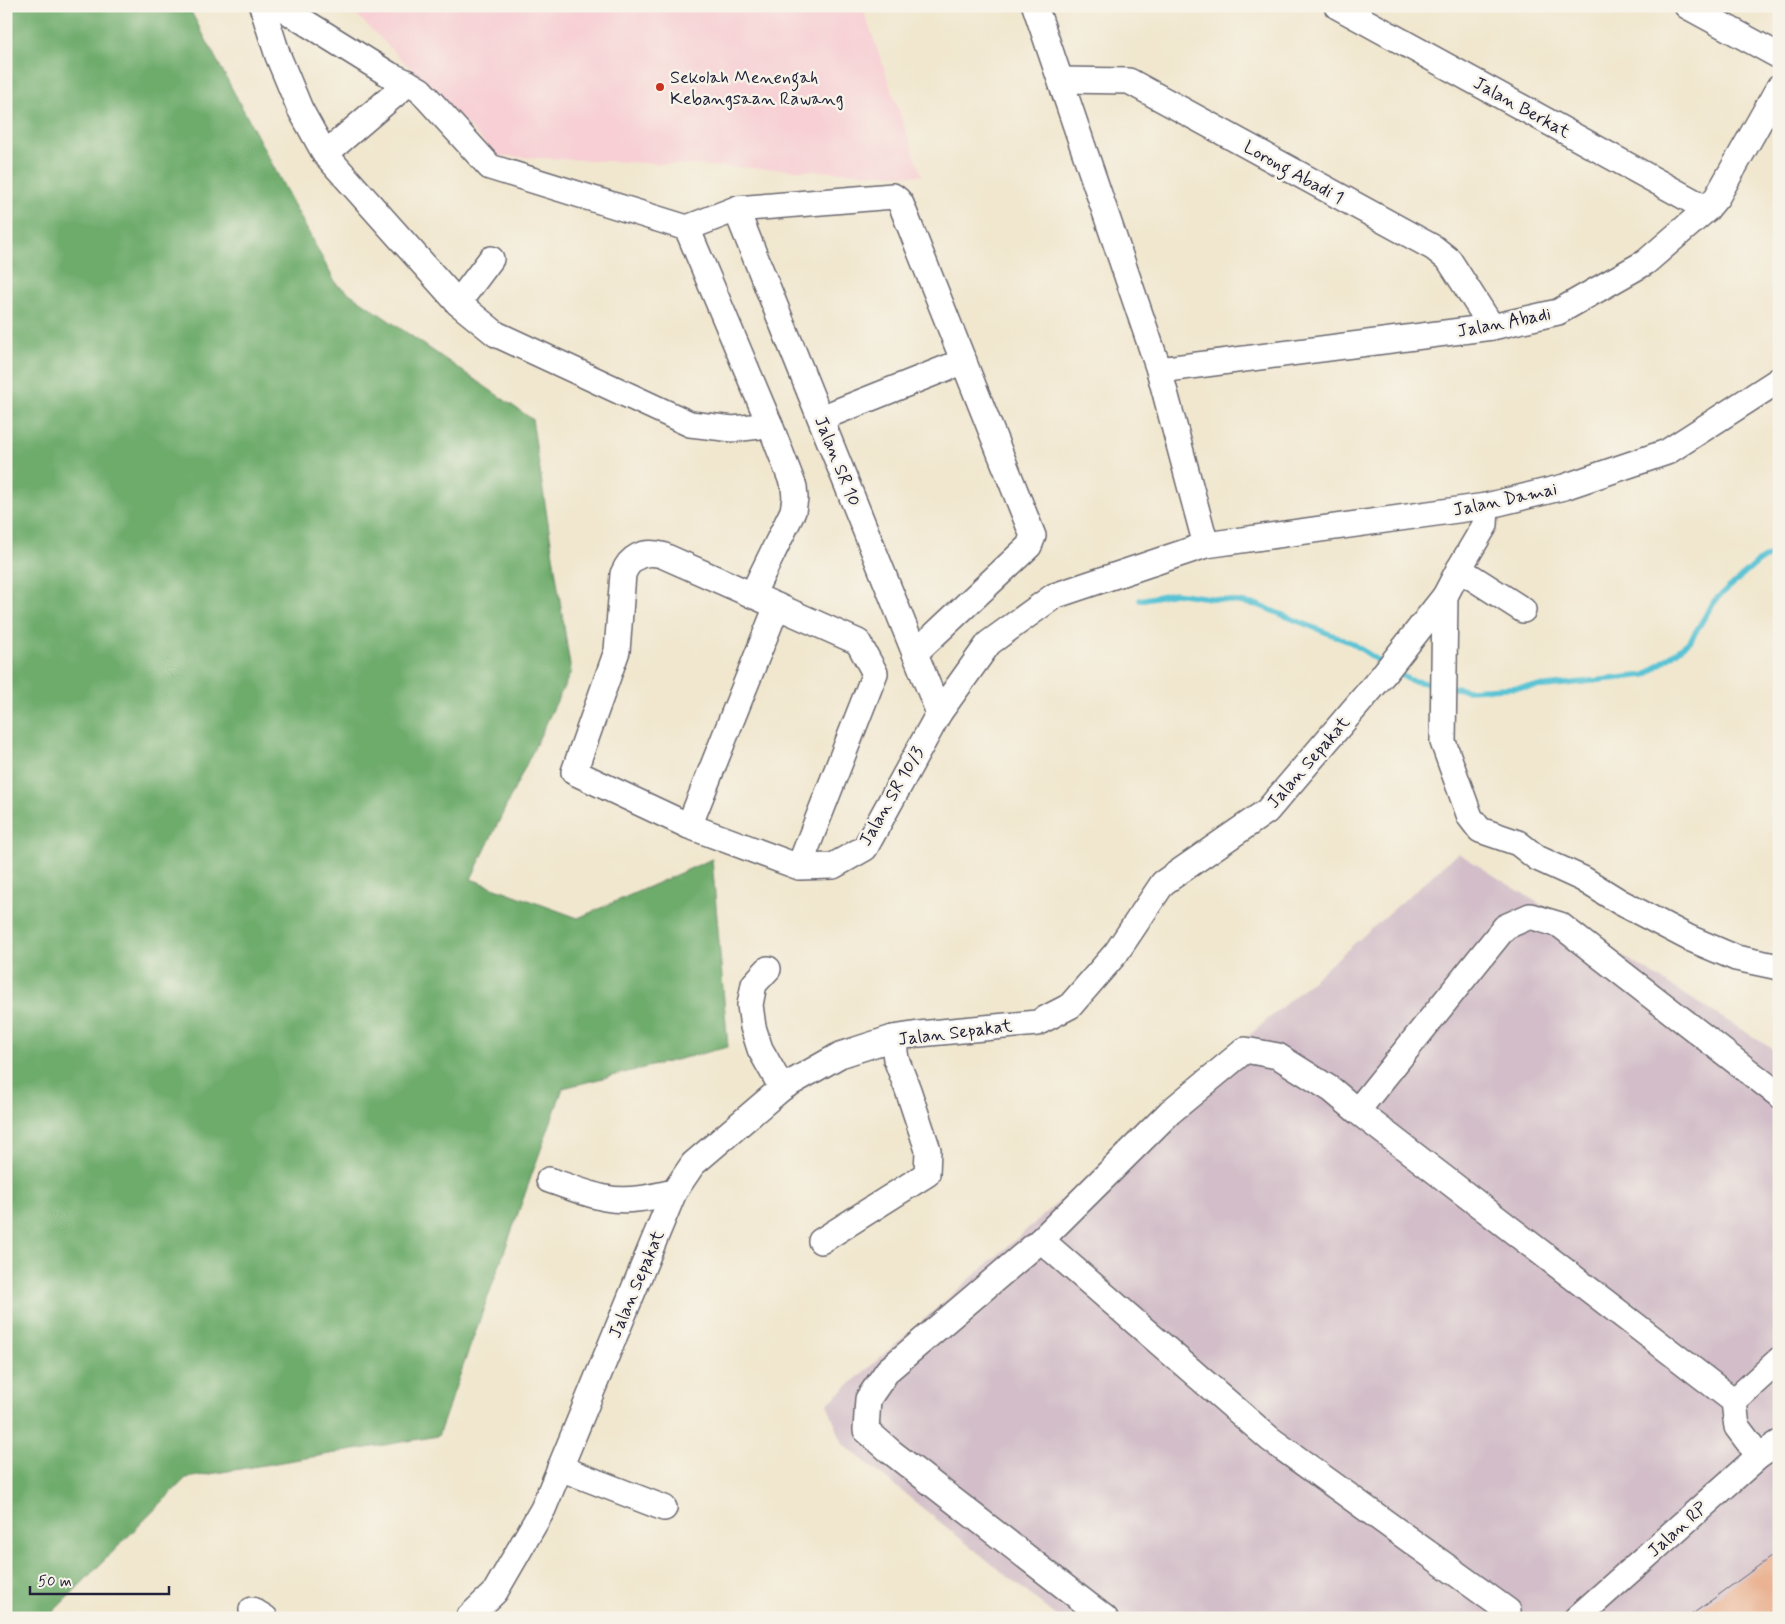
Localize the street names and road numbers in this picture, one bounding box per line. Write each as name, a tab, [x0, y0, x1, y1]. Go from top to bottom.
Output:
street label: Jalan Berkat	[1469, 71, 1575, 145]
street label: Lorong Abadi 1	[1238, 135, 1348, 212]
street label: Jalan Abadi	[1455, 302, 1553, 344]
street label: Jalan SR 10	[808, 413, 866, 510]
street label: Jalan Damai	[1451, 477, 1559, 523]
street label: Jalan Sepakat	[1262, 711, 1356, 814]
street label: Jalan SR 10/3	[854, 742, 930, 851]
street label: Jalan Sepakat	[897, 1014, 1014, 1052]
street label: Jalan Sepakat	[603, 1226, 671, 1342]
street label: Jalan RP	[1643, 1496, 1713, 1563]

